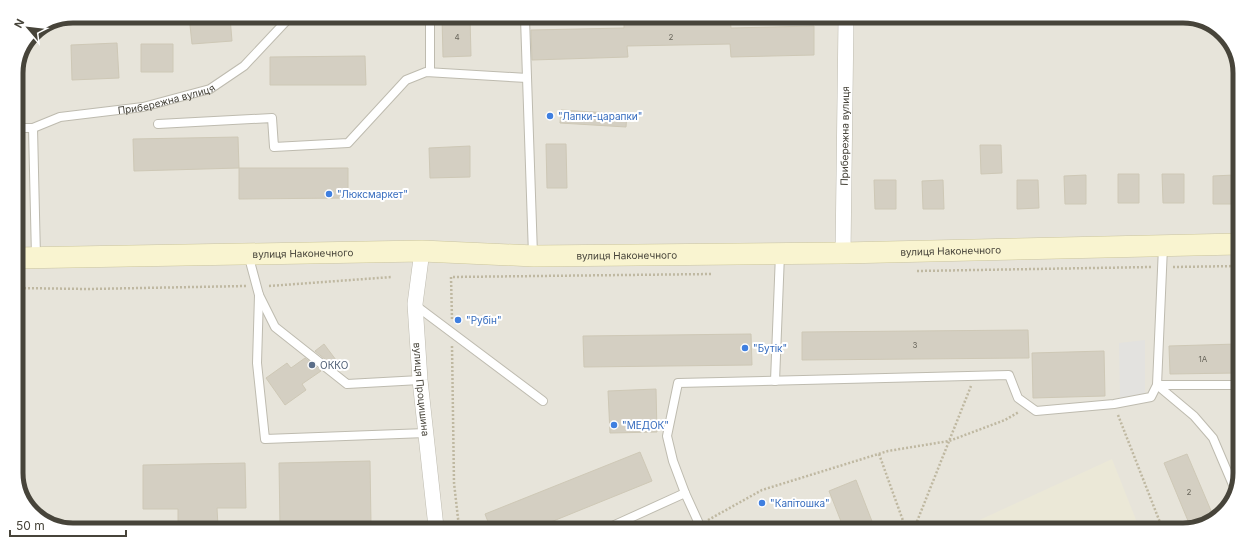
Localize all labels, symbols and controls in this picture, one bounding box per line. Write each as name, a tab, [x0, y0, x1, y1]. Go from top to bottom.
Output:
north arrow	[8, 8, 48, 48]
text: N	[11, 16, 27, 30]
house number: 4	[454, 32, 460, 42]
house number: 2	[669, 32, 674, 42]
street label: Прибережна вулиця	[117, 81, 217, 116]
street label: Прибережна вулиця	[838, 86, 851, 186]
place label: "Лапки-царапки"	[558, 110, 642, 122]
marker: "Лапки-царапки"	[545, 111, 555, 121]
place label: "Люксмаркет"	[337, 188, 408, 200]
marker: "Люксмаркет"	[324, 189, 334, 199]
street label: вулиця Наконечного	[900, 243, 1001, 258]
street label: вулиця Наконечного	[252, 246, 353, 260]
street label: вулиця Наконечного	[576, 249, 677, 262]
place label: "Рубін"	[466, 314, 502, 326]
marker: "Рубін"	[453, 315, 463, 325]
house number: 3	[913, 340, 918, 350]
street label: вулиця Процишина	[412, 342, 432, 437]
place label: "Бутік"	[753, 342, 787, 354]
marker: "Бутік"	[740, 343, 750, 353]
house number: 1А	[1199, 354, 1208, 364]
place label: ОККО	[320, 359, 349, 371]
marker: ОККО	[307, 360, 317, 370]
place label: "МЕДОК"	[622, 419, 669, 431]
marker: "МЕДОК"	[609, 420, 619, 430]
house number: 2	[1187, 487, 1192, 497]
place label: "Капітошка"	[770, 497, 830, 509]
marker: "Капітошка"	[757, 498, 767, 508]
scale bar	[10, 512, 126, 538]
text: 50 m	[16, 518, 45, 533]

